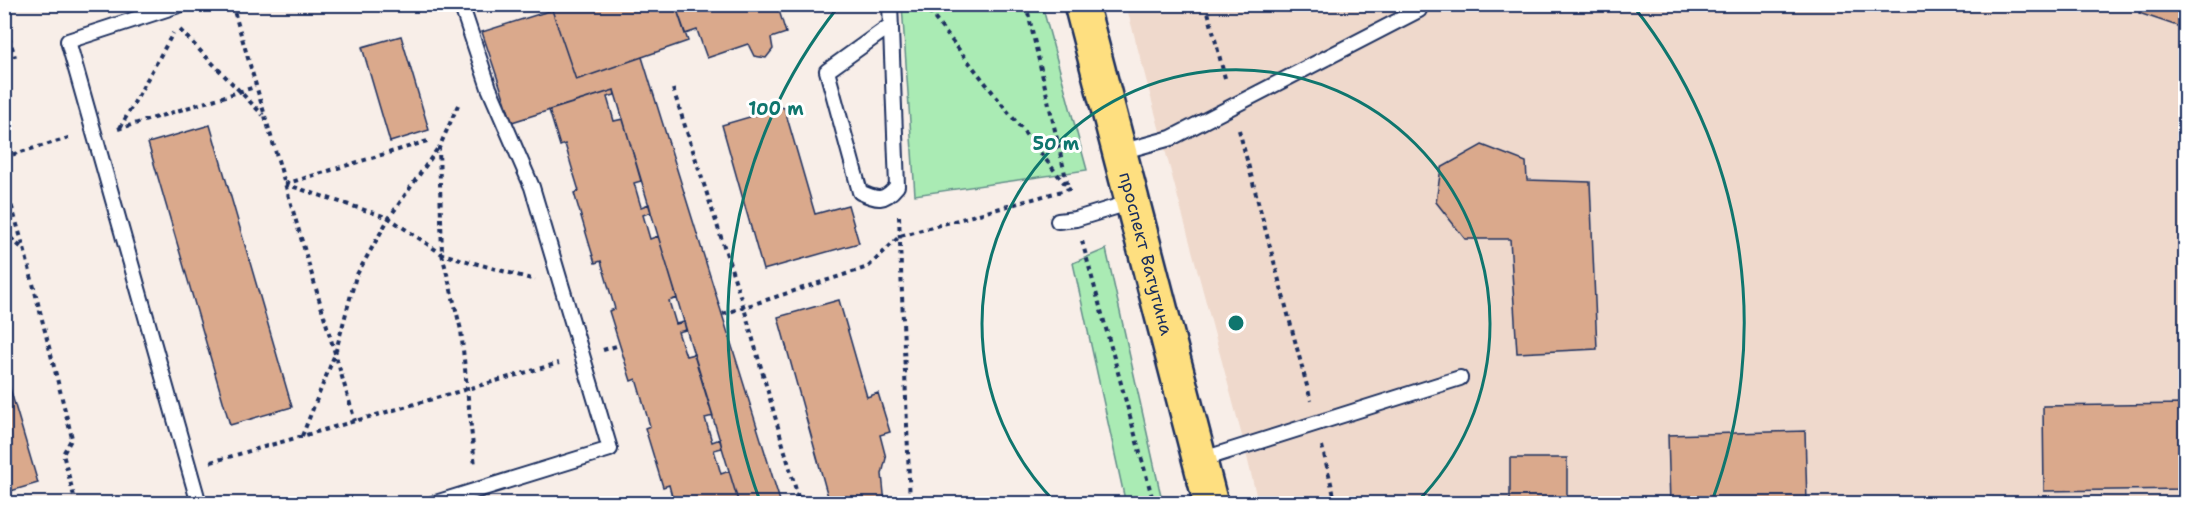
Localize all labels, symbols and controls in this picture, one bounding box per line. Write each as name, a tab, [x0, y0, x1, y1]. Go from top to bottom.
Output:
text: 100 m	[748, 97, 804, 121]
text: 50 m	[1033, 132, 1080, 156]
street label: проспект Ватутина	[1113, 169, 1179, 338]
centre of rings	[1226, 313, 1246, 333]

